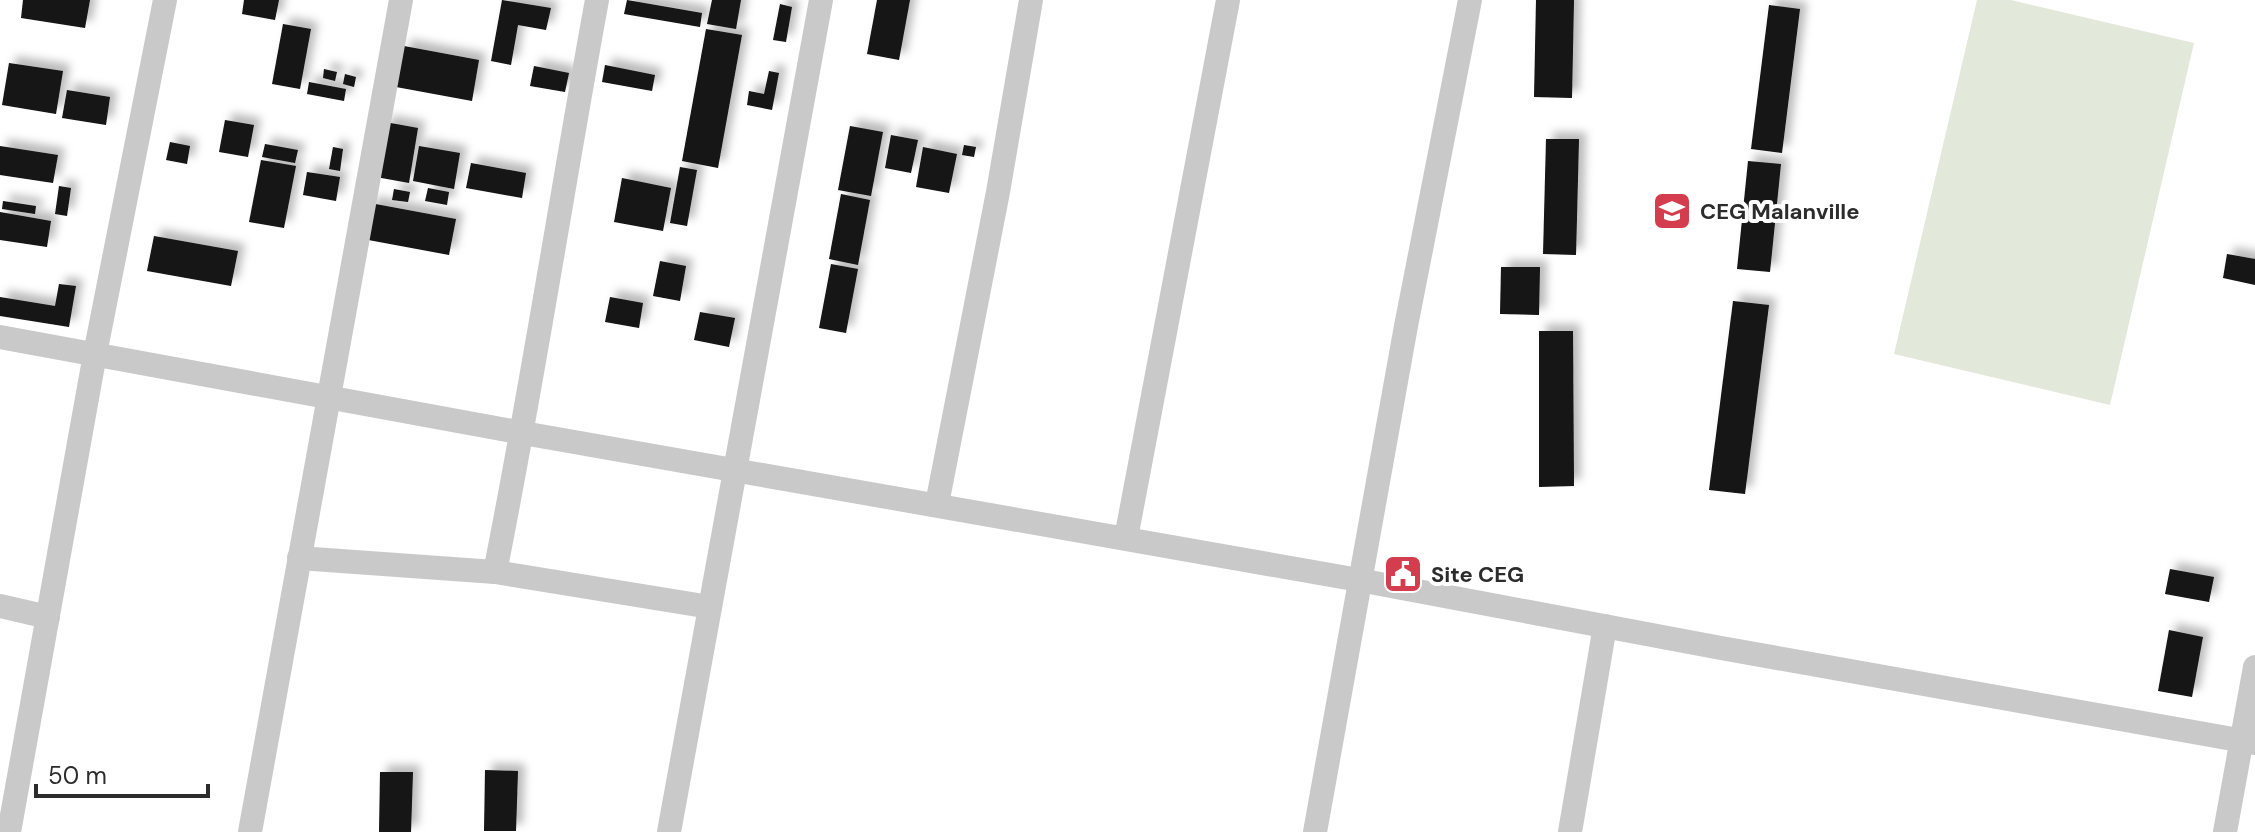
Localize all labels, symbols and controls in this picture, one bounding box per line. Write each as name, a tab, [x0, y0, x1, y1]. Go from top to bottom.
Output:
school or university icon: CEG Malanville	[1651, 190, 1693, 232]
place label: CEG Malanville	[1700, 197, 1859, 226]
public building icon: Site CEG	[1382, 553, 1424, 595]
place label: Site CEG	[1431, 560, 1524, 589]
scale bar	[36, 748, 208, 798]
text: 50 m	[48, 760, 107, 791]

